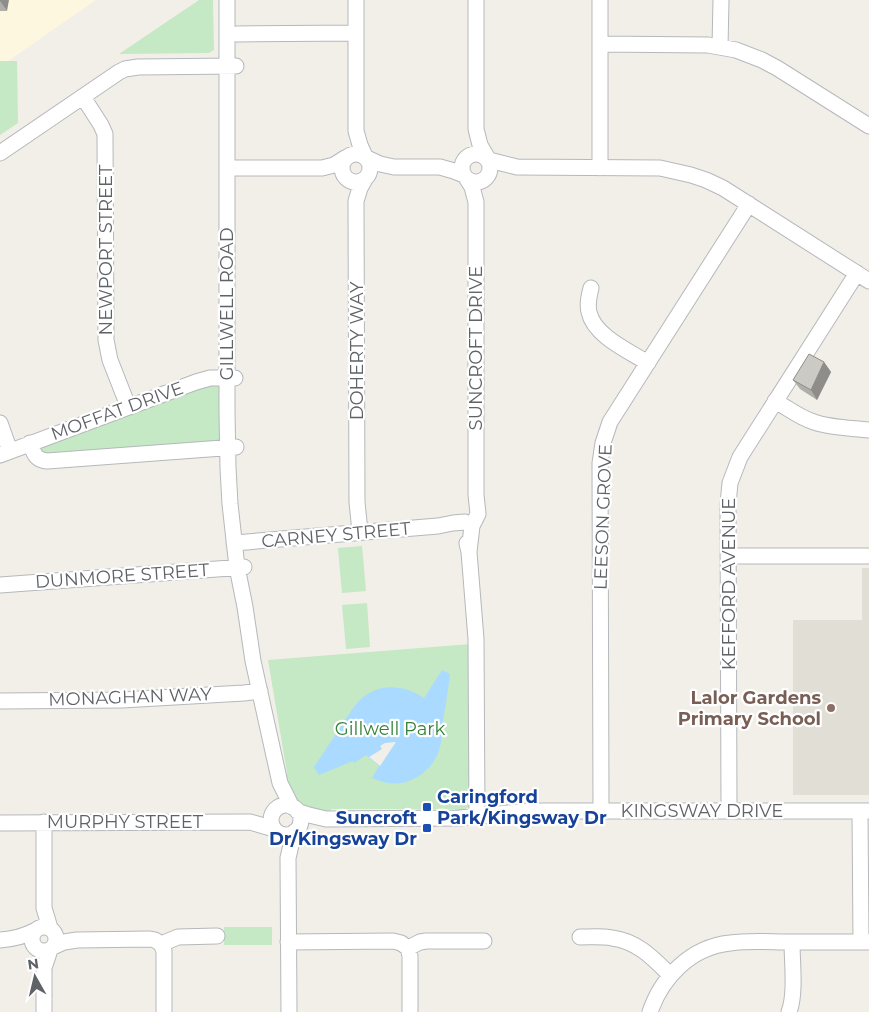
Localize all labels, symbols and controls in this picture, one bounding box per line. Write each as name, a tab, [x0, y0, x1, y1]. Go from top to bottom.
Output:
street label: NEWPORT STREET	[95, 164, 117, 335]
street label: GILLWELL ROAD	[216, 227, 238, 381]
street label: SUNCROFT DRIVE	[465, 266, 487, 430]
street label: DOHERTY WAY	[346, 281, 368, 420]
street label: MOFFAT DRIVE	[48, 377, 186, 445]
street label: LEESON GROVE	[589, 444, 617, 590]
street label: KEFFORD AVENUE	[718, 498, 740, 670]
street label: CARNEY STREET	[260, 517, 412, 552]
street label: DUNMORE STREET	[34, 559, 210, 593]
street label: MONAGHAN WAY	[48, 683, 213, 711]
place label: Lalor Gardens Primary School	[678, 687, 821, 730]
marker: Lalor Gardens Primary School	[825, 702, 837, 714]
park label: Gillwell Park	[335, 718, 445, 740]
place label: Caringford Park/Kingsway Dr	[437, 786, 607, 829]
street label: KINGSWAY DRIVE	[621, 800, 783, 822]
marker: Caringford Park/Kingsway Dr	[421, 801, 433, 813]
place label: Suncroft Dr/Kingsway Dr	[269, 807, 417, 850]
street label: MURPHY STREET	[47, 811, 204, 833]
marker: Suncroft Dr/Kingsway Dr	[421, 822, 433, 834]
north arrow	[10, 952, 60, 1002]
text: N	[26, 954, 40, 974]

